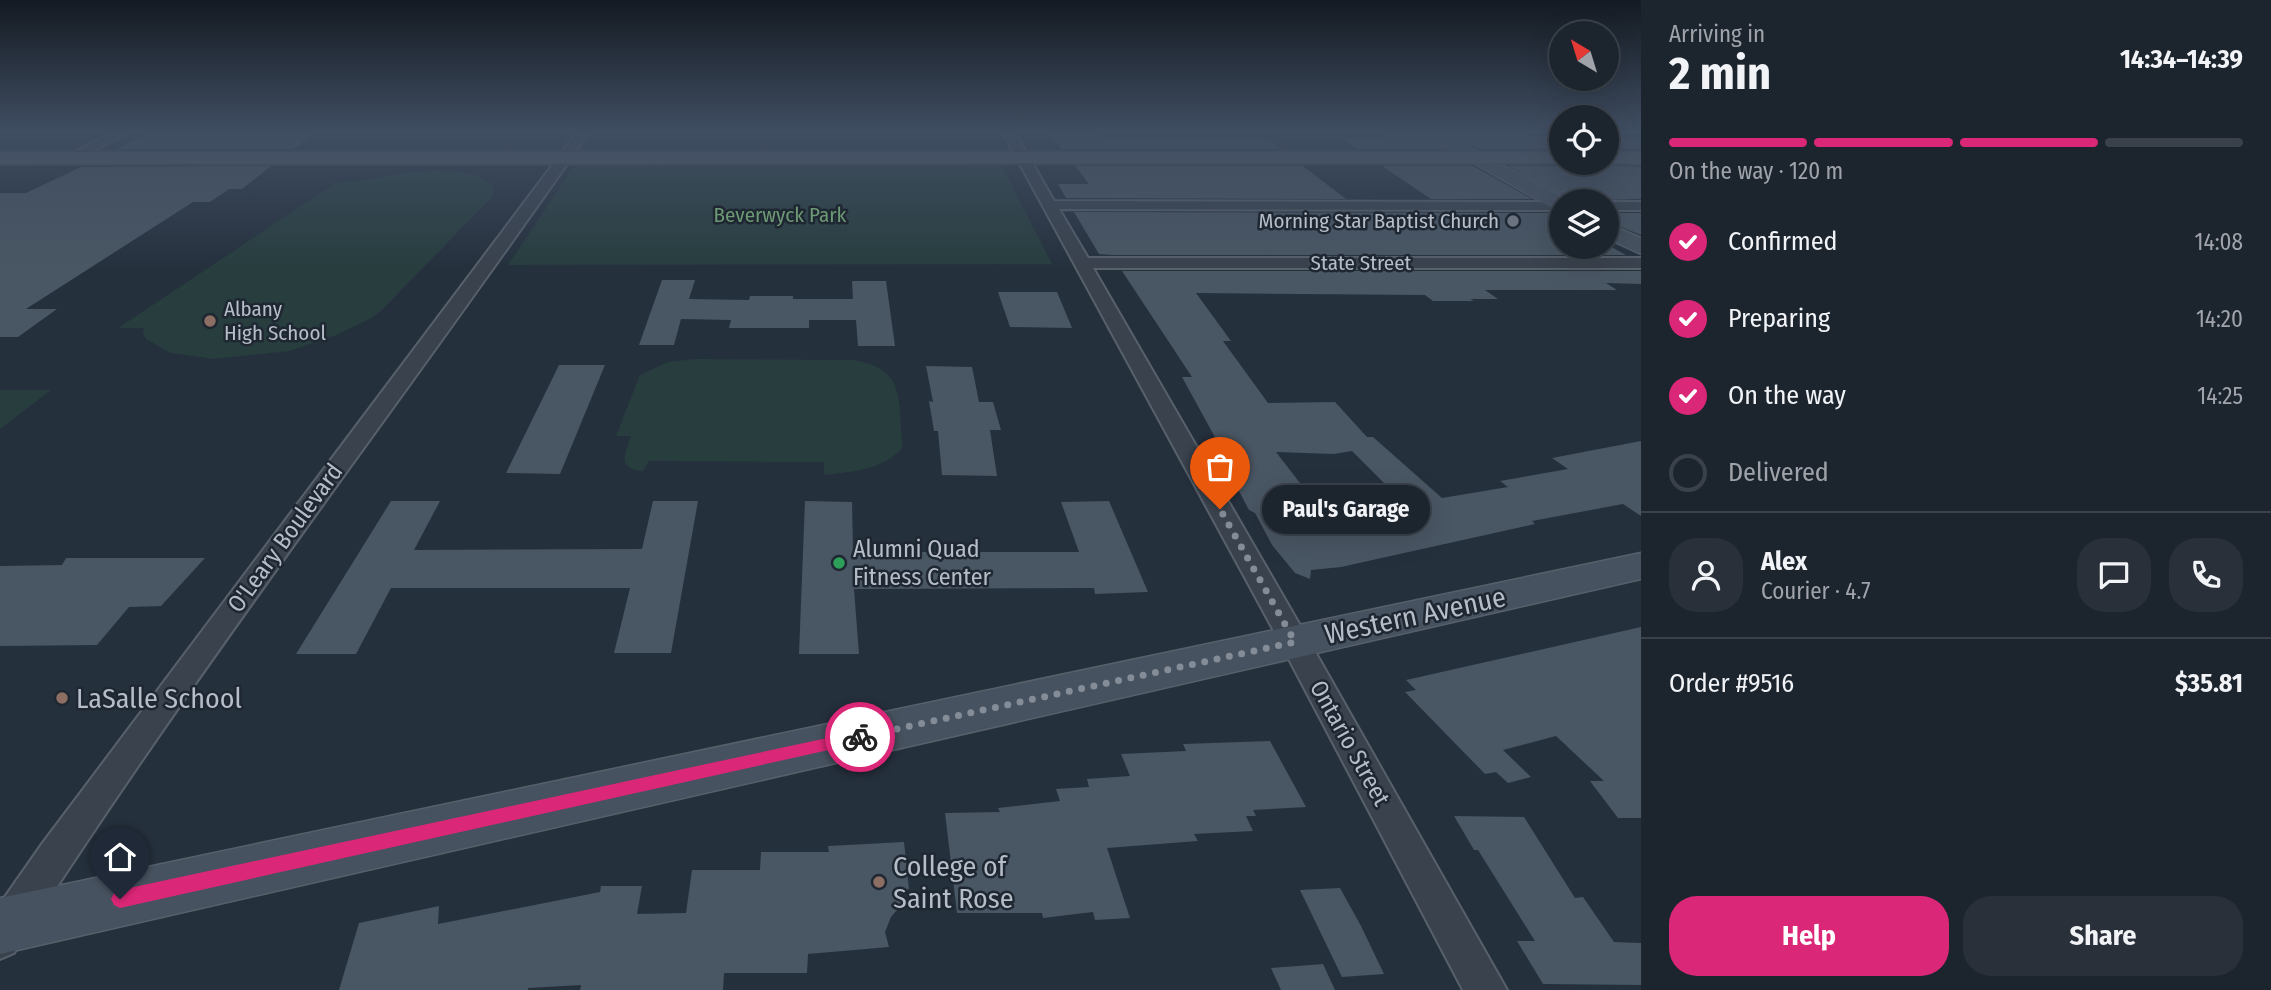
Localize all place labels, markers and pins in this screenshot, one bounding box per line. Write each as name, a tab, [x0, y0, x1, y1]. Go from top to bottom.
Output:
place label: Morning Star Baptist Church	[1259, 208, 1499, 234]
marker: Morning Star Baptist Church	[1505, 213, 1521, 229]
place label: Albany High School	[224, 296, 326, 346]
marker: Albany High School	[202, 313, 218, 329]
pin	[1190, 437, 1250, 509]
callout: Paul's Garage	[1262, 484, 1430, 534]
place label: Alumni Quad Fitness Center	[853, 535, 992, 591]
marker: Alumni Quad Fitness Center	[831, 555, 847, 571]
place label: LaSalle School	[76, 682, 242, 715]
marker: LaSalle School	[54, 690, 70, 706]
pin	[90, 827, 150, 899]
place label: College of Saint Rose	[893, 850, 1014, 915]
marker: College of Saint Rose	[871, 874, 887, 890]

